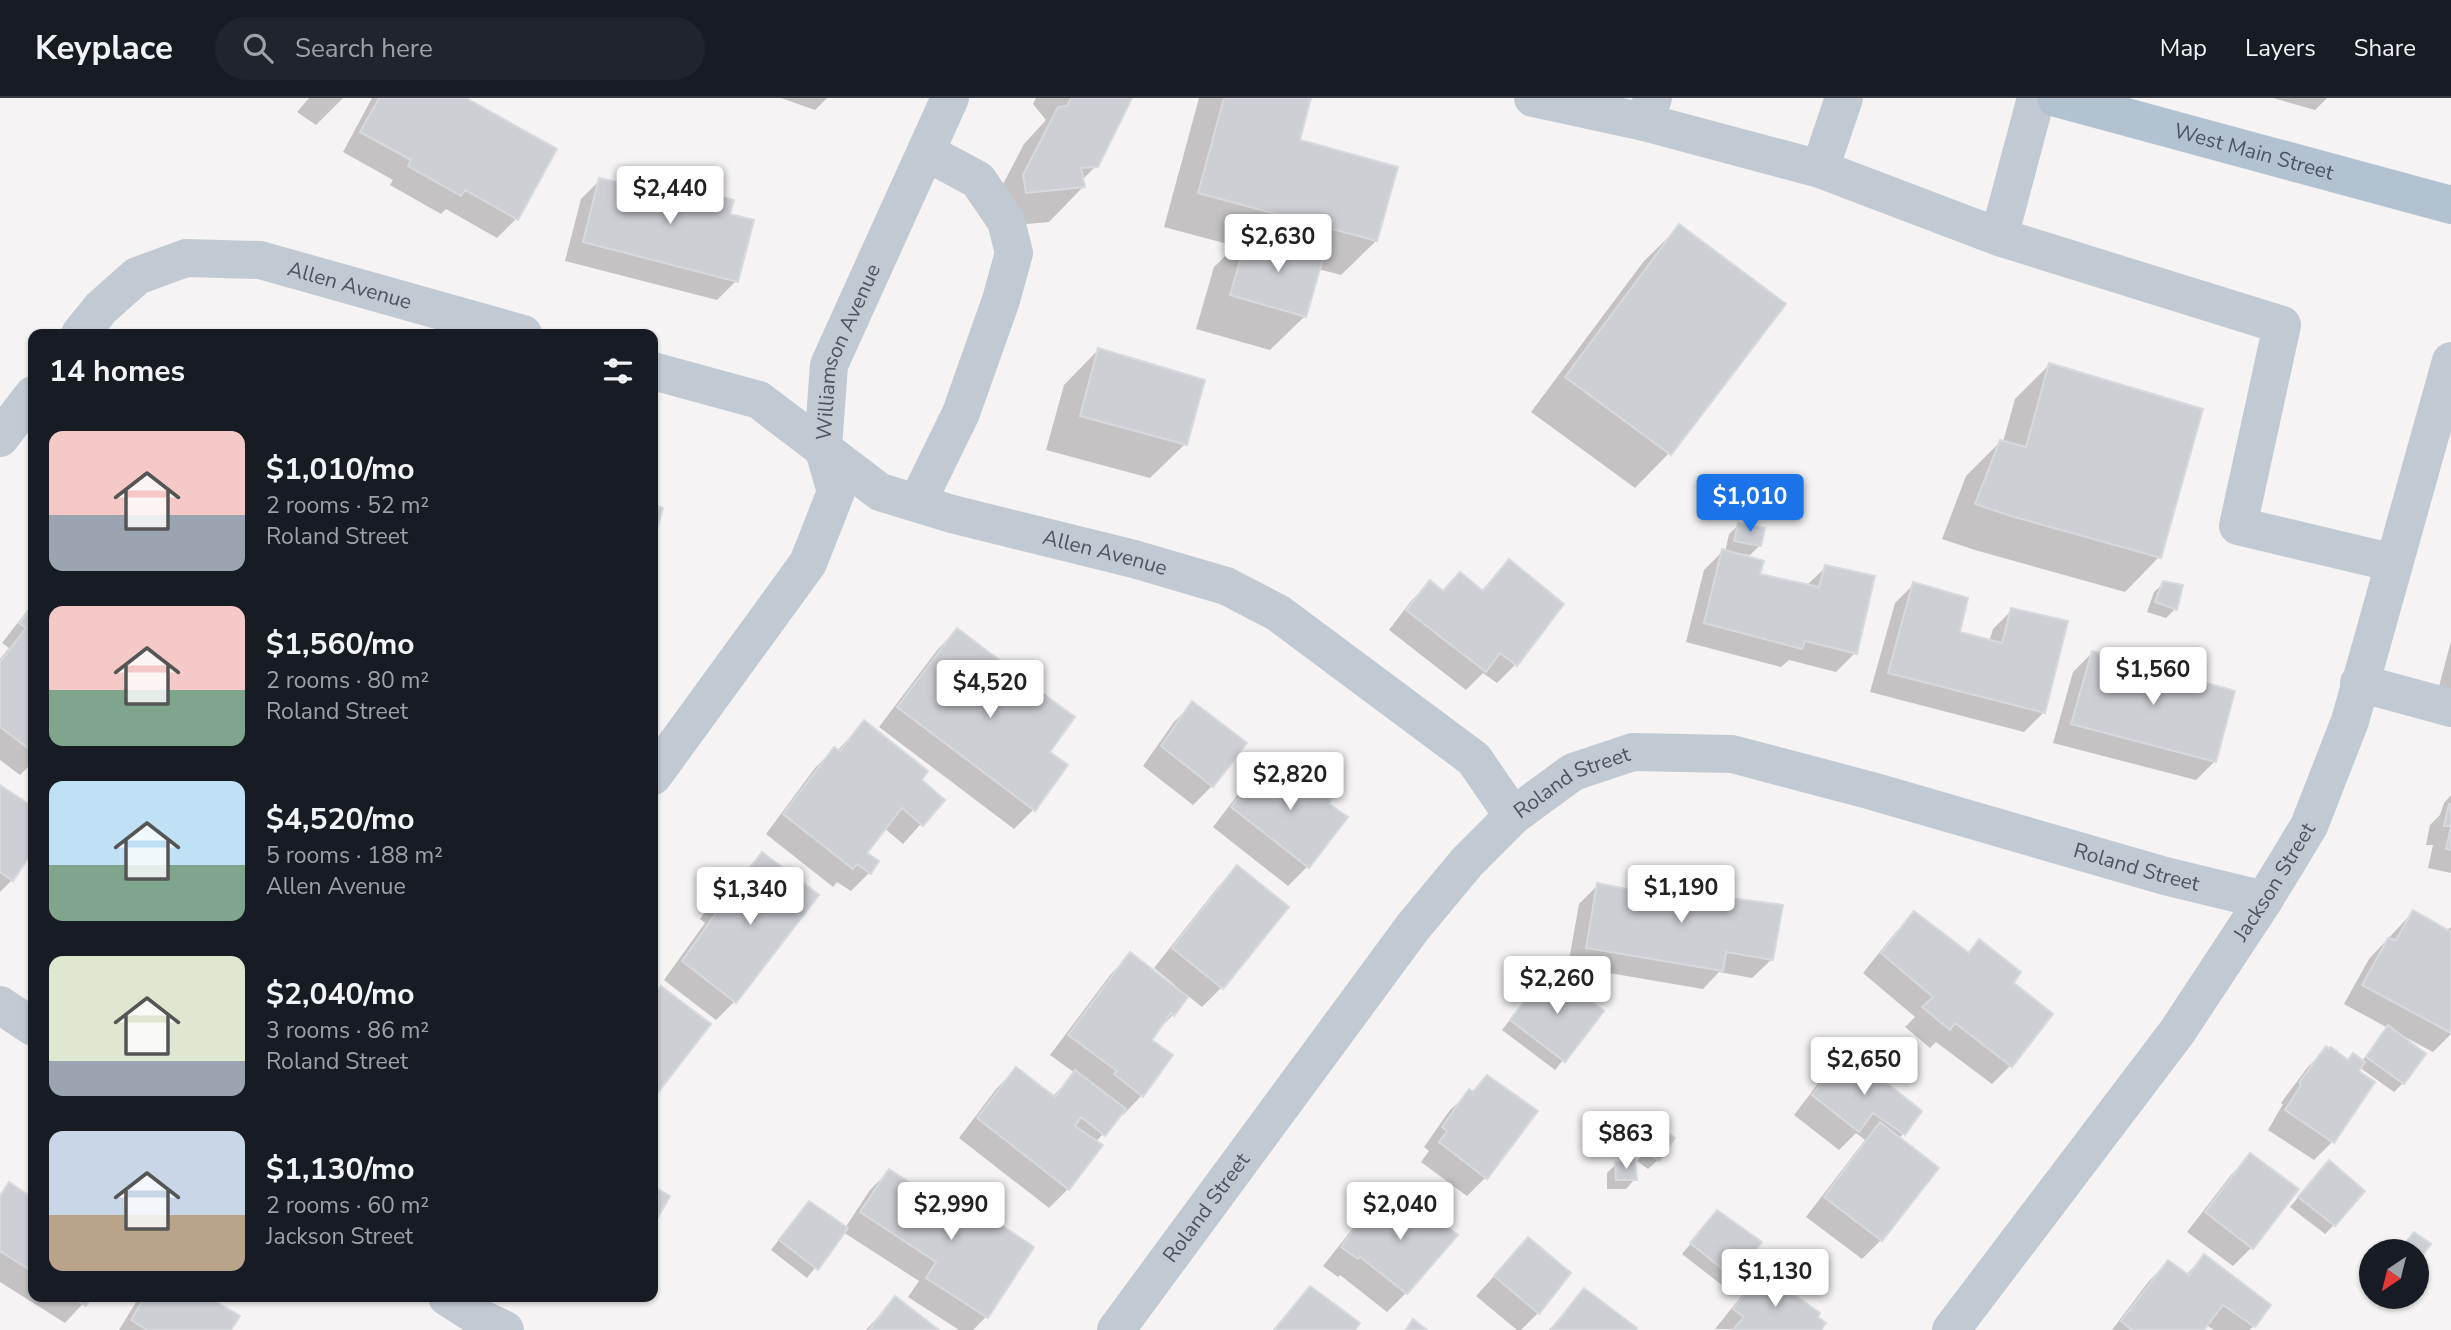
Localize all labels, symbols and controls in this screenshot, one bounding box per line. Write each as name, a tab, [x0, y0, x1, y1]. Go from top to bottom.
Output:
search box	[215, 17, 705, 80]
text: Keyplace	[35, 26, 173, 71]
icon: search	[239, 29, 277, 67]
text: Search here	[295, 31, 433, 66]
text: Map	[2160, 32, 2207, 64]
text: Layers	[2245, 32, 2316, 64]
text: Share	[2354, 32, 2416, 64]
street label: West Main Street	[2171, 117, 2338, 187]
pin: $2,440	[613, 166, 727, 226]
text: $2,440	[633, 173, 707, 204]
pin: $2,630	[1221, 214, 1335, 274]
text: $2,630	[1241, 221, 1315, 252]
street label: Allen Avenue	[284, 254, 415, 316]
street label: Williamson Avenue	[810, 259, 887, 441]
text: 14 homes	[49, 351, 185, 392]
icon: filters	[599, 352, 637, 390]
text: $1,010/mo	[266, 449, 415, 490]
icon: home	[105, 459, 189, 543]
pin: $1,010	[1693, 474, 1807, 534]
text: $1,010	[1713, 481, 1787, 512]
text: 2 rooms · 52 m²	[266, 490, 429, 521]
text: Roland Street	[266, 521, 408, 552]
street label: Allen Avenue	[1040, 523, 1171, 582]
text: $1,560/mo	[266, 624, 415, 665]
icon: home	[105, 634, 189, 718]
pin: $1,560	[2096, 648, 2210, 707]
text: $1,560	[2116, 654, 2190, 685]
pin: $4,520	[933, 660, 1047, 720]
text: 2 rooms · 80 m²	[266, 665, 429, 696]
text: $4,520	[953, 667, 1027, 698]
text: Roland Street	[266, 696, 408, 727]
street label: Roland Street	[1508, 740, 1634, 825]
pin: $2,820	[1233, 752, 1347, 812]
text: $2,820	[1253, 759, 1327, 790]
text: $4,520/mo	[266, 799, 415, 840]
icon: home	[105, 809, 189, 893]
street label: Jackson Street	[2226, 817, 2322, 947]
street label: Roland Street	[2070, 836, 2203, 898]
text: 5 rooms · 188 m²	[266, 840, 443, 871]
pin: $1,190	[1624, 866, 1738, 925]
pin: $1,340	[693, 868, 807, 927]
text: Allen Avenue	[266, 871, 406, 902]
text: $1,190	[1644, 872, 1718, 903]
text: $1,340	[713, 874, 787, 905]
pin: $2,260	[1500, 956, 1614, 1016]
text: $2,260	[1520, 963, 1594, 994]
text: $2,040/mo	[266, 974, 415, 1015]
icon: home	[105, 984, 189, 1068]
text: 3 rooms · 86 m²	[266, 1015, 429, 1046]
pin: $2,650	[1807, 1038, 1921, 1097]
text: $2,650	[1827, 1044, 1901, 1075]
text: Roland Street	[266, 1046, 408, 1077]
pin: $863	[1585, 1112, 1667, 1171]
text: $863	[1598, 1118, 1654, 1149]
street label: Roland Street	[1156, 1147, 1256, 1268]
text: $1,130/mo	[266, 1149, 415, 1190]
icon: home	[105, 1159, 189, 1243]
pin: $2,990	[894, 1182, 1008, 1242]
pin: $2,040	[1343, 1182, 1457, 1242]
text: $2,990	[914, 1189, 988, 1220]
text: $2,040	[1363, 1189, 1437, 1220]
text: 2 rooms · 60 m²	[266, 1190, 429, 1221]
text: Jackson Street	[266, 1221, 413, 1252]
north arrow	[2359, 1239, 2429, 1309]
map controls	[2359, 1239, 2429, 1309]
pin: $1,130	[1718, 1250, 1832, 1309]
text: $1,130	[1738, 1256, 1812, 1287]

